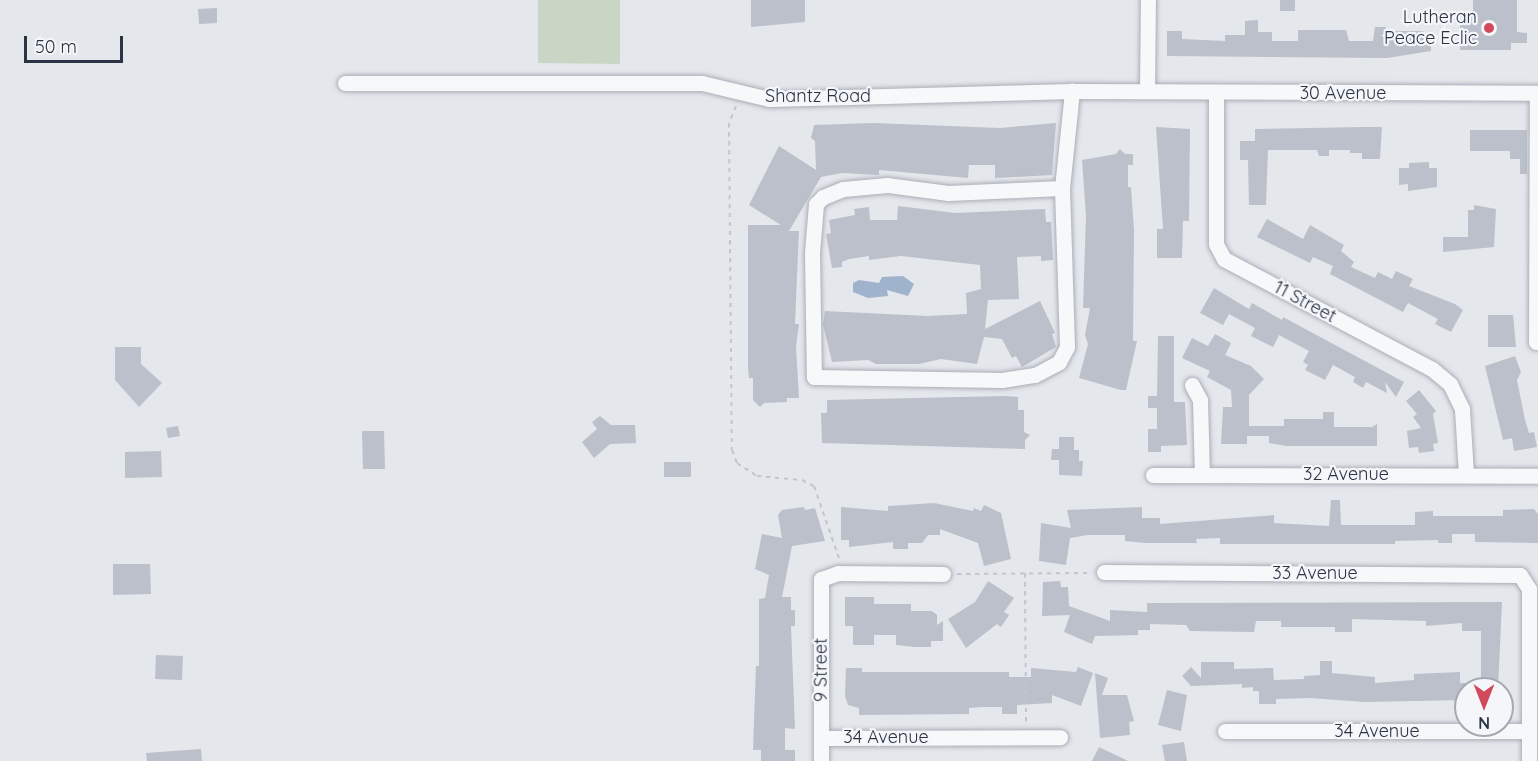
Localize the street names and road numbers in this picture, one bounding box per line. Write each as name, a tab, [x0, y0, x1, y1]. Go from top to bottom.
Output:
street label: 30 Avenue	[1300, 82, 1386, 104]
street label: Shantz Road	[765, 85, 871, 107]
street label: 11 Street	[1270, 277, 1340, 327]
street label: 32 Avenue	[1303, 463, 1389, 485]
street label: 33 Avenue	[1272, 562, 1358, 584]
street label: 9 Street	[810, 638, 832, 702]
street label: 34 Avenue	[1334, 720, 1420, 742]
street label: 34 Avenue	[843, 726, 929, 748]

